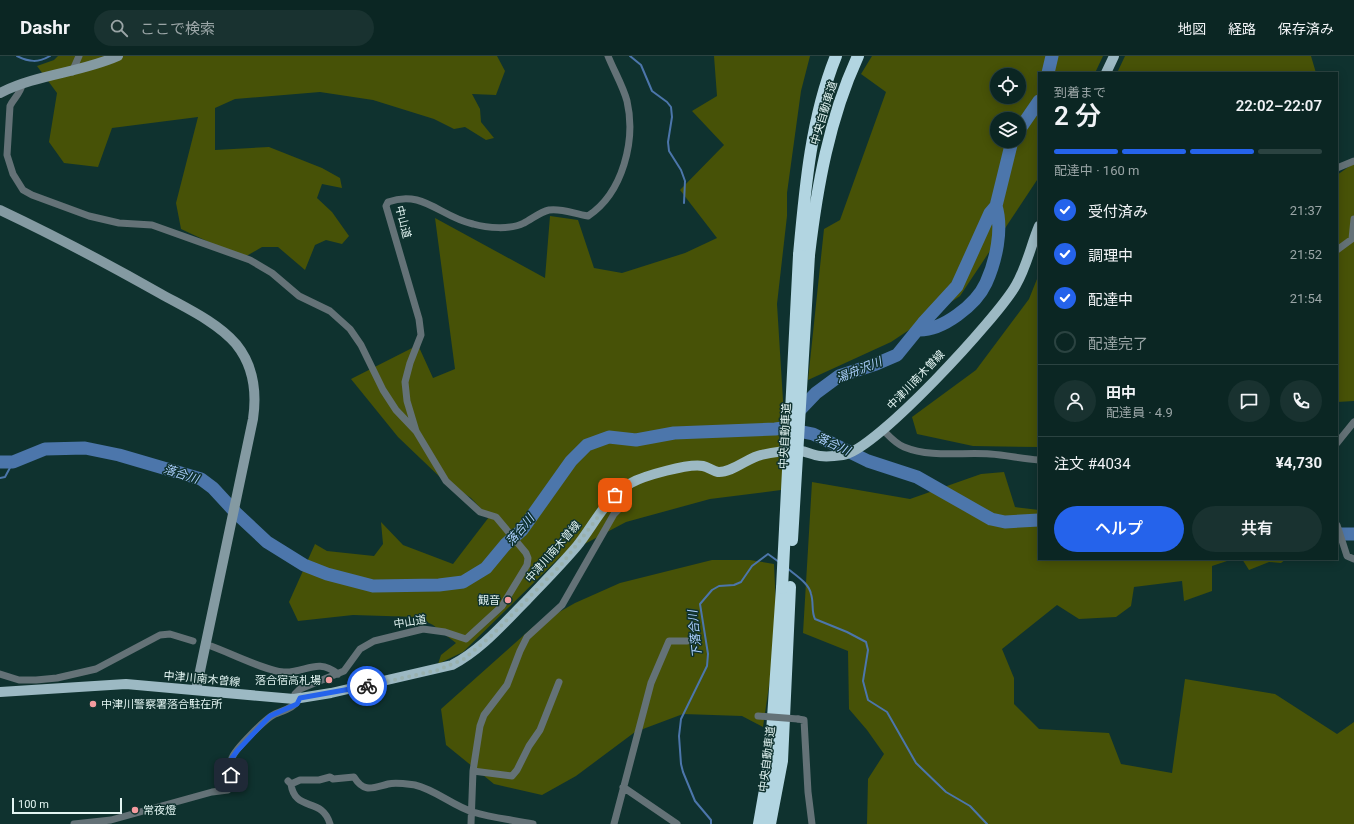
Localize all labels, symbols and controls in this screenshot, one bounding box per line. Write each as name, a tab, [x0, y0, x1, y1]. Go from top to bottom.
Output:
search box	[94, 10, 374, 46]
text: Dashr	[20, 16, 70, 39]
icon: search	[108, 17, 130, 39]
text: ここで検索	[140, 20, 215, 38]
text: 地図	[1178, 21, 1206, 37]
text: 経路	[1228, 21, 1256, 37]
text: 保存済み	[1278, 21, 1334, 37]
map controls	[990, 68, 1026, 148]
button: locate	[990, 68, 1026, 104]
street label: 中央自動車道	[808, 80, 840, 146]
text: 到着まで	[1054, 85, 1106, 100]
text: 22:02–22:07	[1236, 97, 1322, 115]
text: 2 分	[1054, 101, 1101, 131]
button: layers	[990, 112, 1026, 148]
text: 配達中 · 160 m	[1054, 163, 1139, 178]
icon: check	[1054, 199, 1076, 221]
text: 受付済み	[1088, 203, 1148, 221]
text: 21:37	[1290, 203, 1322, 218]
street label: 中山道	[393, 204, 413, 240]
icon: check	[1054, 243, 1076, 265]
text: 調理中	[1088, 247, 1133, 265]
text: 21:52	[1290, 247, 1322, 262]
icon: check	[1054, 287, 1076, 309]
text: 配達中	[1088, 291, 1133, 309]
text: 21:54	[1290, 291, 1322, 306]
text: 配達完了	[1088, 335, 1148, 353]
street label: 中津川南木曽線	[885, 348, 947, 412]
water label: 湯舟沢川	[834, 354, 886, 385]
button: person	[1054, 380, 1096, 422]
button: chat	[1228, 380, 1270, 422]
button: phone	[1280, 380, 1322, 422]
text: 田中	[1106, 384, 1136, 402]
street label: 中央自動車道	[777, 403, 793, 469]
text: 配達員 · 4.9	[1106, 405, 1173, 420]
water label: 落合川	[814, 430, 854, 459]
text: ¥4,730	[1276, 454, 1322, 472]
text: 注文 #4034	[1054, 455, 1131, 473]
water label: 落合川	[162, 462, 202, 487]
pin	[598, 478, 632, 512]
icon: bag	[604, 484, 626, 506]
button: ヘルプ	[1054, 506, 1184, 552]
button: 共有	[1192, 506, 1322, 552]
water label: 落合川	[503, 510, 538, 548]
street label: 中津川南木曽線	[523, 519, 583, 585]
place label: 観音	[478, 594, 500, 607]
marker: 観音	[503, 595, 513, 605]
water label: 下落合川	[685, 607, 704, 659]
street label: 中山道	[393, 613, 427, 631]
courier	[347, 666, 387, 706]
street label: 中津川南木曽線	[163, 669, 241, 689]
place label: 落合宿高札場	[255, 674, 321, 687]
marker: 落合宿高札場	[324, 675, 334, 685]
icon: bike	[356, 675, 378, 697]
place label: 中津川警察署落合駐在所	[101, 698, 223, 711]
marker: 中津川警察署落合駐在所	[88, 699, 98, 709]
street label: 中央自動車道	[757, 725, 777, 793]
pin	[214, 758, 248, 792]
icon: home	[220, 764, 242, 786]
scale bar	[12, 796, 122, 815]
text: 100 m	[18, 798, 49, 811]
place label: 常夜燈	[143, 804, 176, 817]
marker: 常夜燈	[130, 805, 140, 815]

